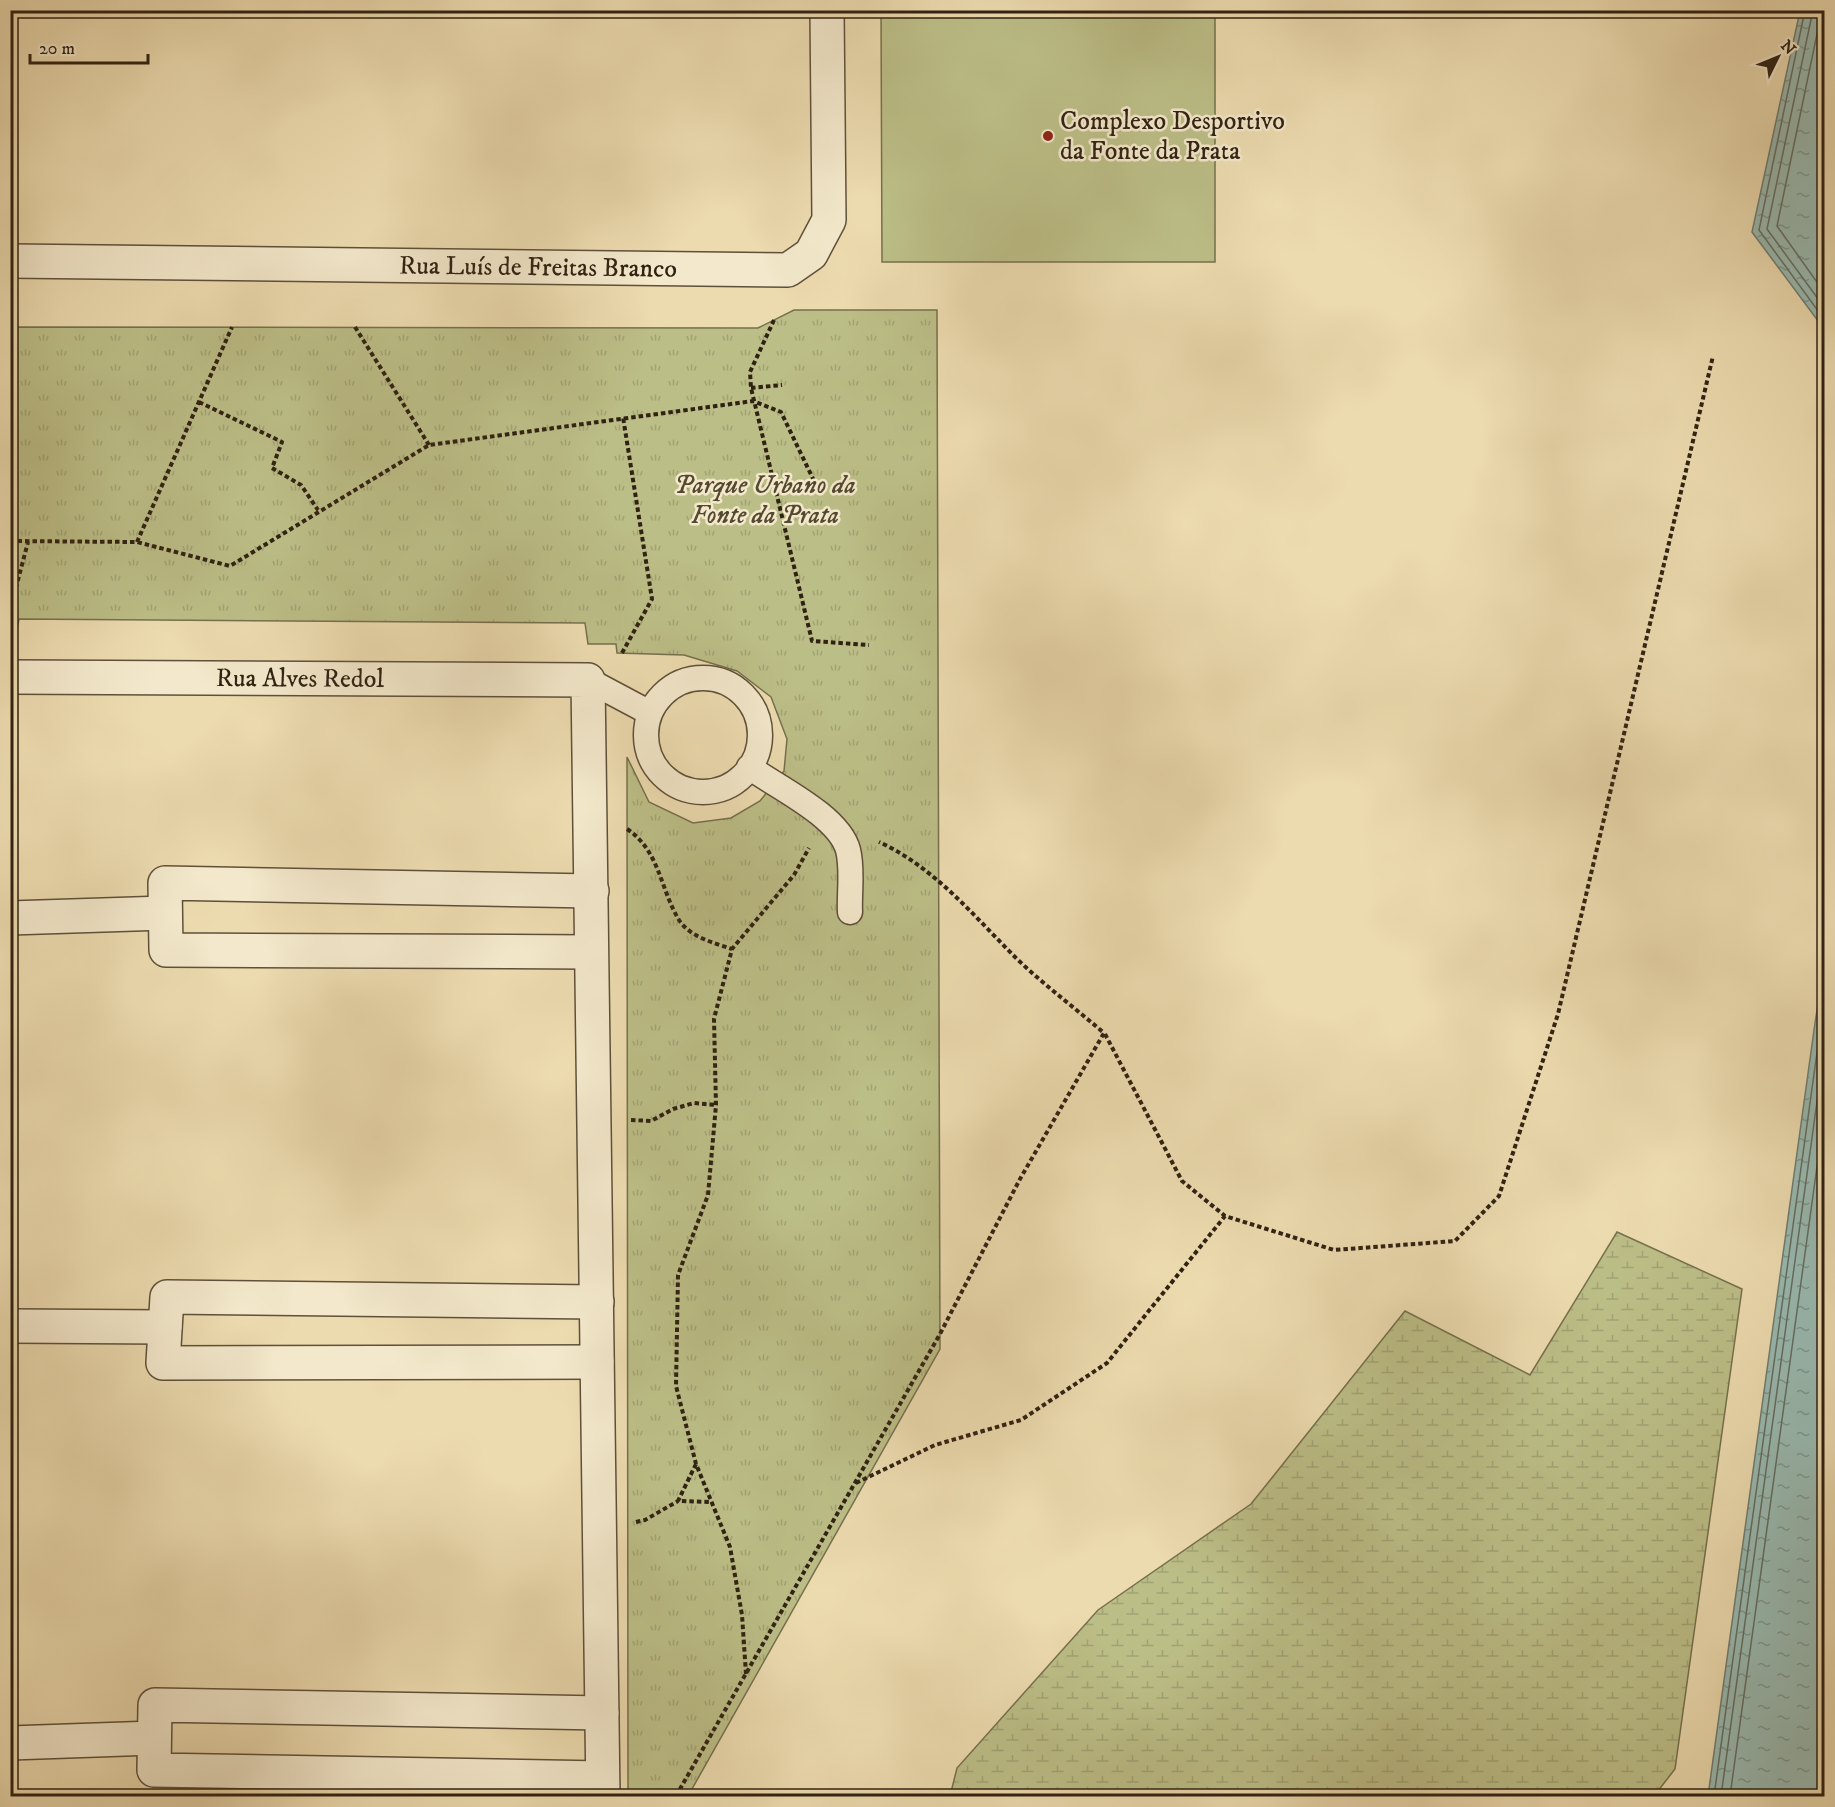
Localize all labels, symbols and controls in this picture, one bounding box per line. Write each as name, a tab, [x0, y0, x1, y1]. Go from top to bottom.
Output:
scale bar	[30, 27, 148, 65]
north arrow	[1748, 27, 1808, 87]
text: N	[1776, 36, 1800, 59]
text: 20 m	[39, 38, 75, 60]
place label: Complexo Desportivo da Fonte da Prata	[1060, 105, 1285, 168]
marker: Complexo Desportivo da Fonte da Prata	[1041, 129, 1055, 143]
street label: Rua Luís de Freitas Branco	[399, 249, 677, 285]
park label: Parque Urbano da Fonte da Prata	[674, 469, 856, 532]
street label: Rua Alves Redol	[216, 662, 384, 695]

